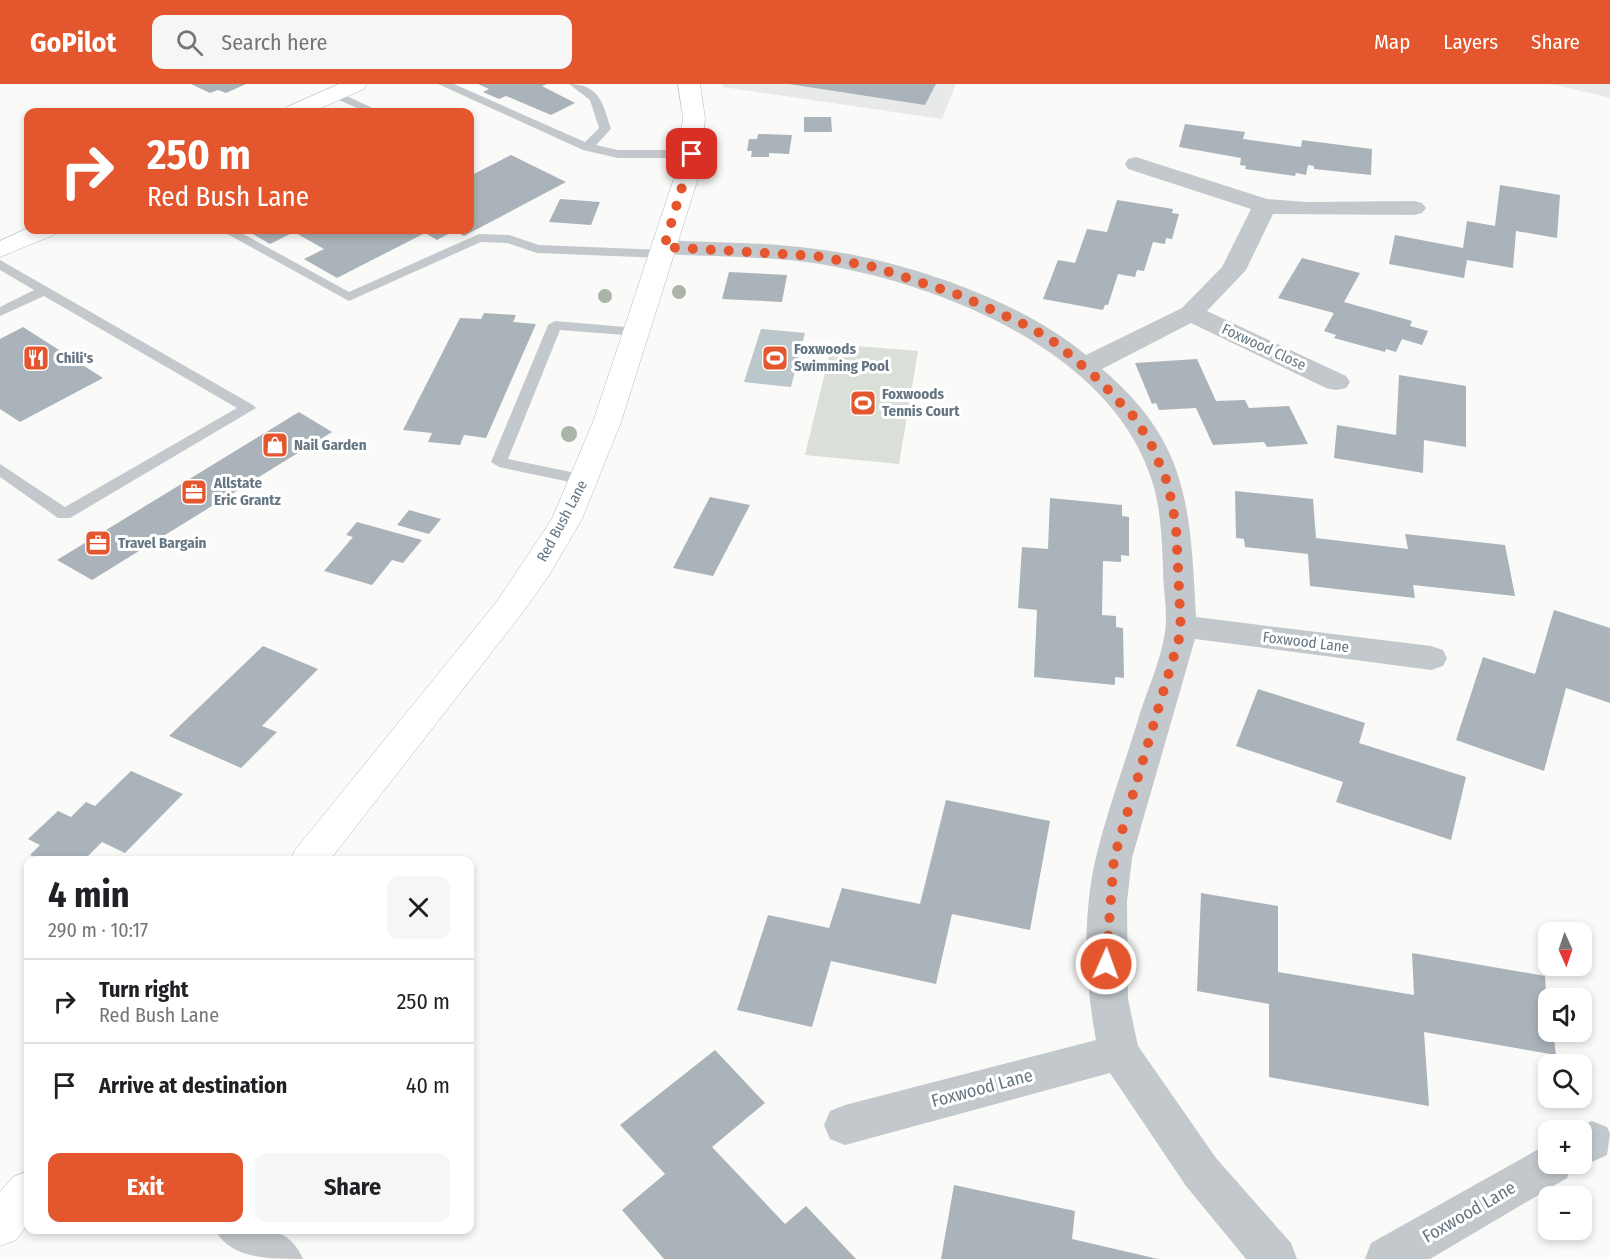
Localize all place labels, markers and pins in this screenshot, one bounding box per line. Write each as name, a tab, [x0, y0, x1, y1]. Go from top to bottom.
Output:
pin	[666, 128, 717, 179]
place label: Foxwoods Swimming Pool	[794, 340, 890, 375]
restaurant icon: Chili's	[21, 343, 51, 373]
sports icon: Foxwoods Swimming Pool	[760, 343, 790, 373]
place label: Chili's	[56, 349, 94, 367]
place label: Foxwoods Tennis Court	[882, 385, 960, 420]
sports icon: Foxwoods Tennis Court	[848, 388, 878, 418]
shop icon: Nail Garden	[260, 430, 290, 460]
place label: Nail Garden	[294, 436, 367, 454]
place label: Allstate Eric Grantz	[213, 474, 281, 509]
office icon: Allstate Eric Grantz	[179, 477, 209, 507]
office icon: Travel Bargain	[83, 528, 113, 558]
place label: Travel Bargain	[118, 534, 207, 552]

